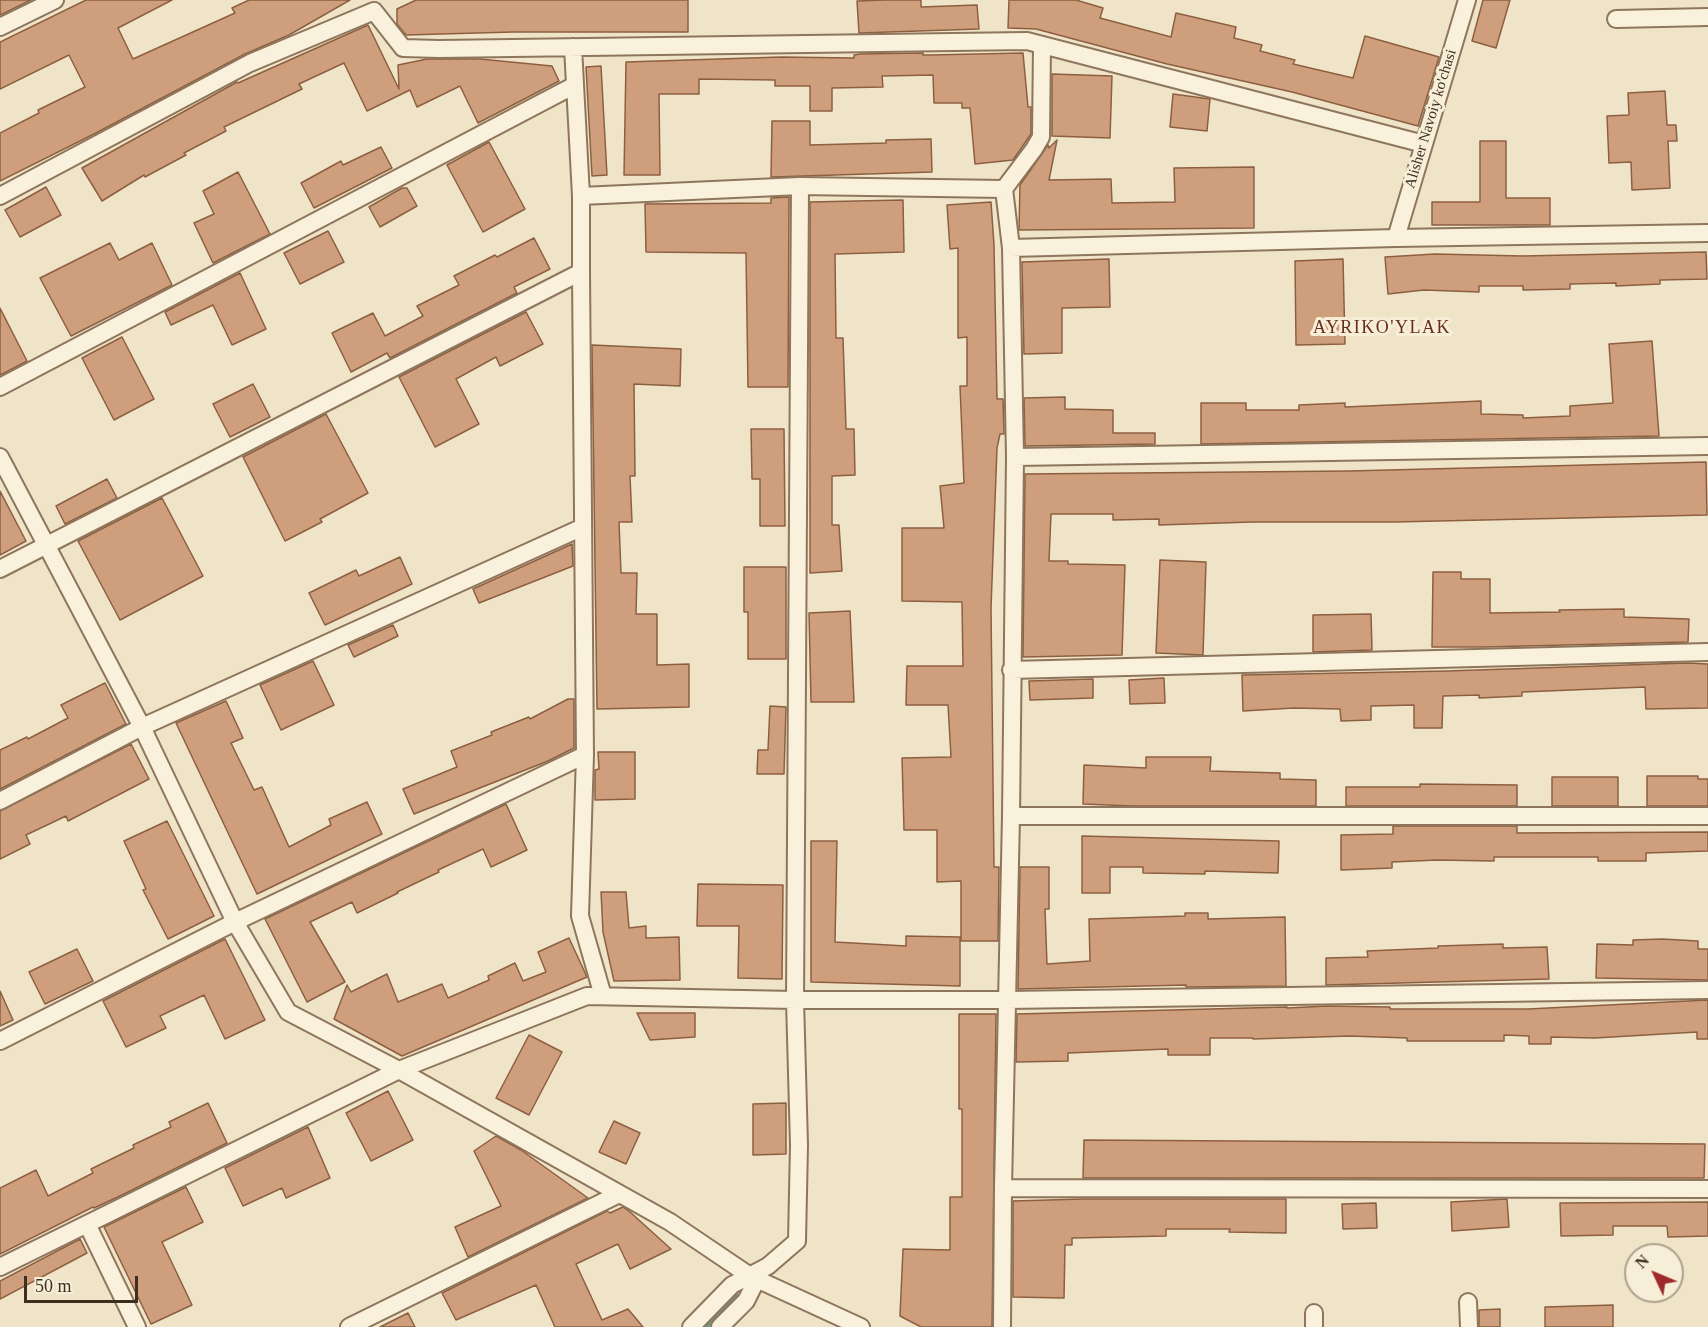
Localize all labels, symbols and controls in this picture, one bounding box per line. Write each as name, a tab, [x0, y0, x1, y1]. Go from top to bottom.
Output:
street label: Alisher Navoiy ko'chasi	[1401, 47, 1461, 191]
district label: AYRIKO'YLAK	[1313, 317, 1451, 339]
north arrow	[1624, 1243, 1684, 1303]
text: N	[1632, 1251, 1652, 1272]
scale bar	[27, 1264, 141, 1302]
text: 50 m	[35, 1276, 72, 1296]

